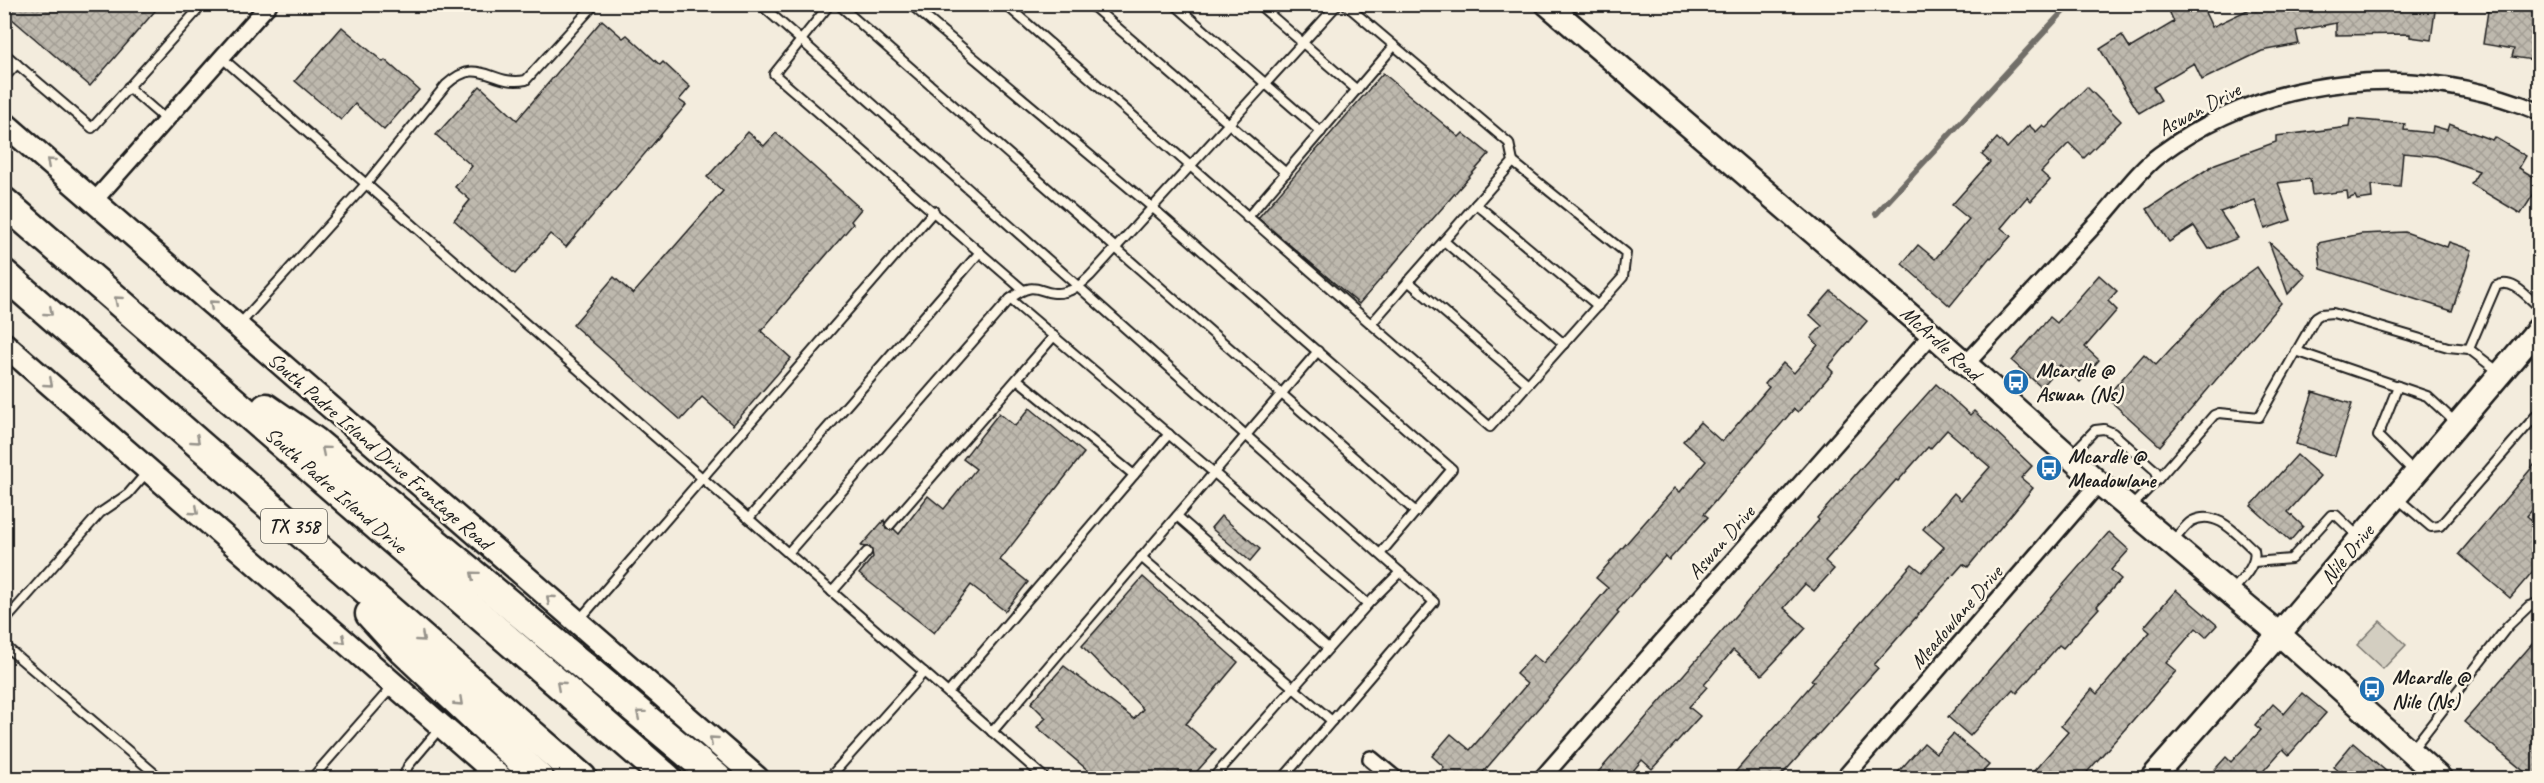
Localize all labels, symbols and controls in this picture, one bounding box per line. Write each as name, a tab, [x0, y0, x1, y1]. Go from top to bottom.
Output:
street label: Aswan Drive	[2153, 76, 2246, 142]
one-way arrow	[46, 158, 57, 169]
one-way arrow	[114, 296, 125, 307]
one-way arrow	[209, 300, 220, 311]
street label: McArdle Road	[1895, 300, 1990, 389]
one-way arrow	[42, 305, 53, 316]
street label: South Padre Island Drive Frontage Road	[262, 346, 498, 556]
place label: Mcardle @ Aswan (Ns)	[2036, 357, 2125, 407]
bus stop icon: Mcardle @ Aswan (Ns)	[2001, 367, 2031, 397]
one-way arrow	[42, 376, 52, 387]
street label: South Padre Island Drive	[259, 421, 413, 559]
one-way arrow	[189, 433, 199, 444]
place label: Mcardle @ Meadowlane	[2068, 443, 2158, 493]
one-way arrow	[321, 446, 332, 457]
bus stop icon: Mcardle @ Meadowlane	[2034, 453, 2064, 483]
street label: Aswan Drive	[1682, 499, 1761, 584]
one-way arrow	[189, 504, 199, 515]
road number: TX 358	[261, 509, 327, 543]
street label: Nile Drive	[2315, 517, 2381, 589]
street label: Meadowlane Drive	[1904, 558, 2009, 674]
one-way arrow	[470, 571, 481, 582]
one-way arrow	[546, 595, 557, 606]
one-way arrow	[414, 631, 425, 642]
one-way arrow	[335, 632, 346, 643]
place label: Mcardle @ Nile (Ns)	[2392, 664, 2472, 714]
bus stop icon: Mcardle @ Nile (Ns)	[2357, 674, 2387, 704]
one-way arrow	[556, 681, 567, 692]
one-way arrow	[451, 695, 462, 706]
one-way arrow	[636, 710, 647, 721]
one-way arrow	[709, 736, 720, 747]

